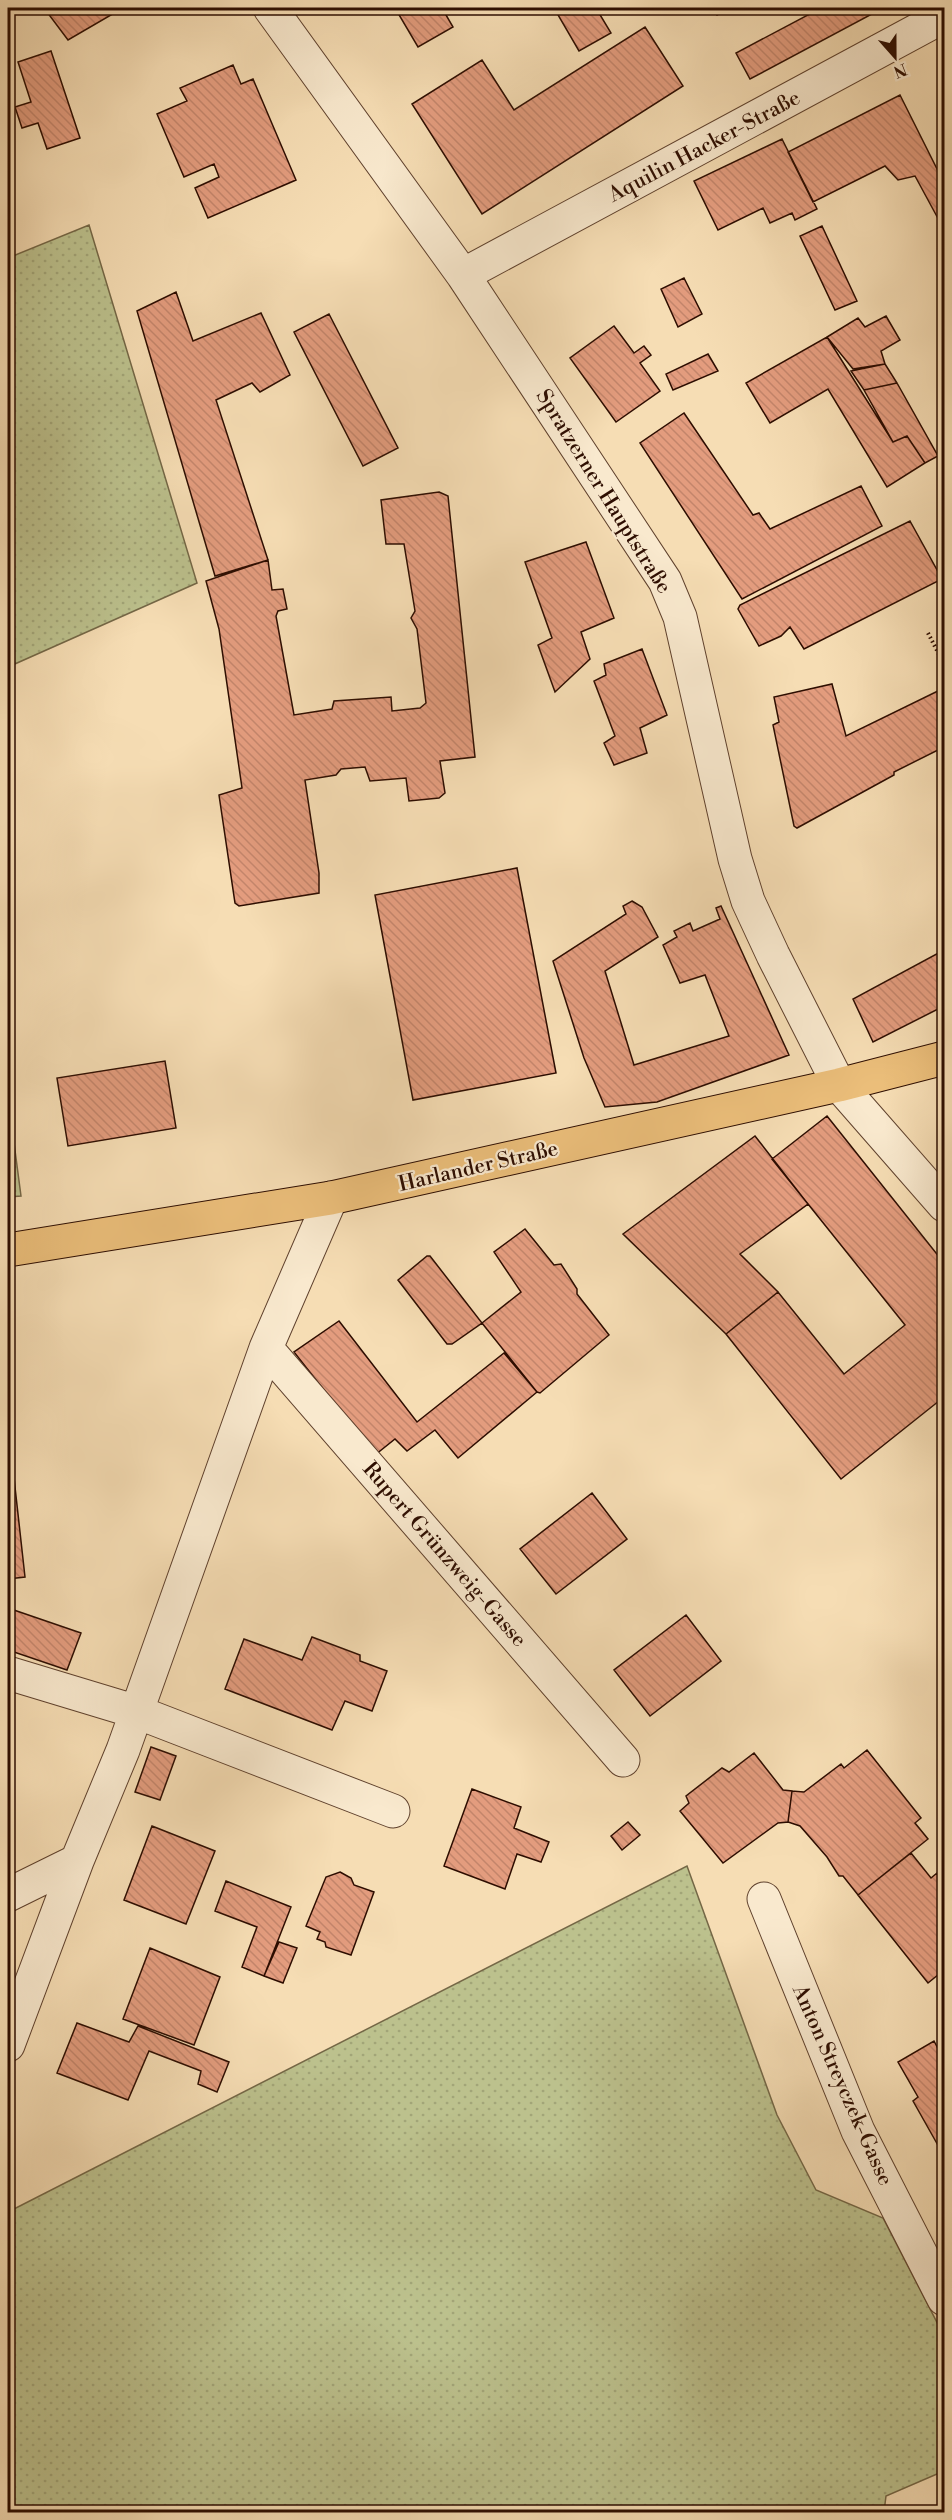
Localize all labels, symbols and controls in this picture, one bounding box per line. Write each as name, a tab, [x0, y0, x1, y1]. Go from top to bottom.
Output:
north arrow	[865, 27, 925, 87]
text: N	[890, 58, 910, 82]
street label: Aquilin Hacker-Straße	[603, 85, 805, 209]
street label: Spratzerner Hauptstraße	[530, 385, 677, 598]
street label: Harlander Straße	[396, 1136, 561, 1198]
street label: Rupert Grünzweig-Gasse	[357, 1457, 532, 1653]
street label: Anton Streyczek-Gasse	[786, 1980, 898, 2190]

